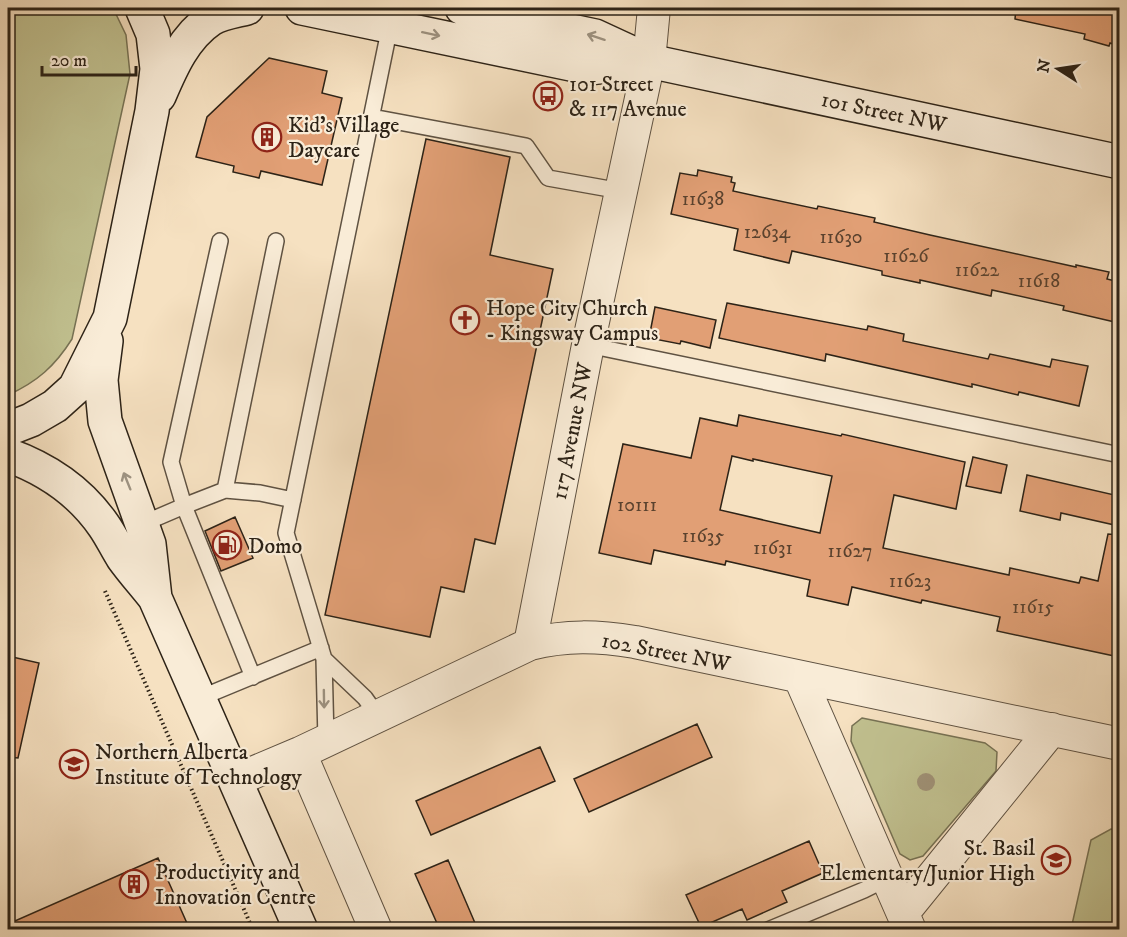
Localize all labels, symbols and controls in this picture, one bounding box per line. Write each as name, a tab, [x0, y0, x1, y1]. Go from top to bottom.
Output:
one-way arrow	[421, 29, 440, 41]
one-way arrow	[587, 31, 606, 42]
scale bar	[42, 39, 136, 77]
north arrow	[1028, 39, 1088, 99]
text: 20 m	[51, 50, 87, 72]
text: N	[1033, 58, 1055, 75]
place label: 101 Street & 117 Avenue	[569, 71, 687, 123]
bus stop icon: 101 Street & 117 Avenue	[532, 80, 564, 112]
street label: 101 Street NW	[819, 86, 950, 139]
place label: Kid's Village Daycare	[288, 112, 399, 164]
building icon: Kid's Village Daycare	[251, 121, 283, 153]
house number: 11638	[682, 187, 724, 212]
house number: 12634	[744, 220, 791, 245]
house number: 11630	[819, 225, 863, 250]
house number: 11626	[883, 244, 929, 269]
house number: 11622	[955, 258, 1000, 283]
house number: 11618	[1018, 269, 1060, 294]
place label: Hope City Church - Kingsway Campus	[486, 295, 658, 347]
church icon: Hope City Church - Kingsway Campus	[449, 304, 481, 336]
street label: 117 Avenue NW	[546, 360, 599, 502]
one-way arrow	[120, 472, 131, 491]
house number: 10111	[617, 493, 657, 518]
house number: 11635	[682, 524, 724, 549]
fuel station icon: Domo	[211, 529, 243, 561]
place label: Domo	[248, 533, 302, 560]
house number: 11631	[753, 536, 793, 561]
house number: 11627	[828, 539, 872, 564]
house number: 11623	[889, 569, 931, 594]
house number: 11615	[1012, 595, 1054, 620]
street label: 102 Street NW	[599, 627, 733, 678]
one-way arrow	[319, 689, 330, 709]
place label: Northern Alberta Institute of Technology	[95, 739, 302, 791]
school or university icon: Northern Alberta Institute of Technology	[58, 748, 90, 780]
place label: St. Basil Elementary/Junior High	[820, 835, 1035, 887]
school or university icon: St. Basil Elementary/Junior High	[1040, 844, 1072, 876]
place label: Productivity and Innovation Centre	[155, 859, 316, 911]
building icon: Productivity and Innovation Centre	[118, 868, 150, 900]

